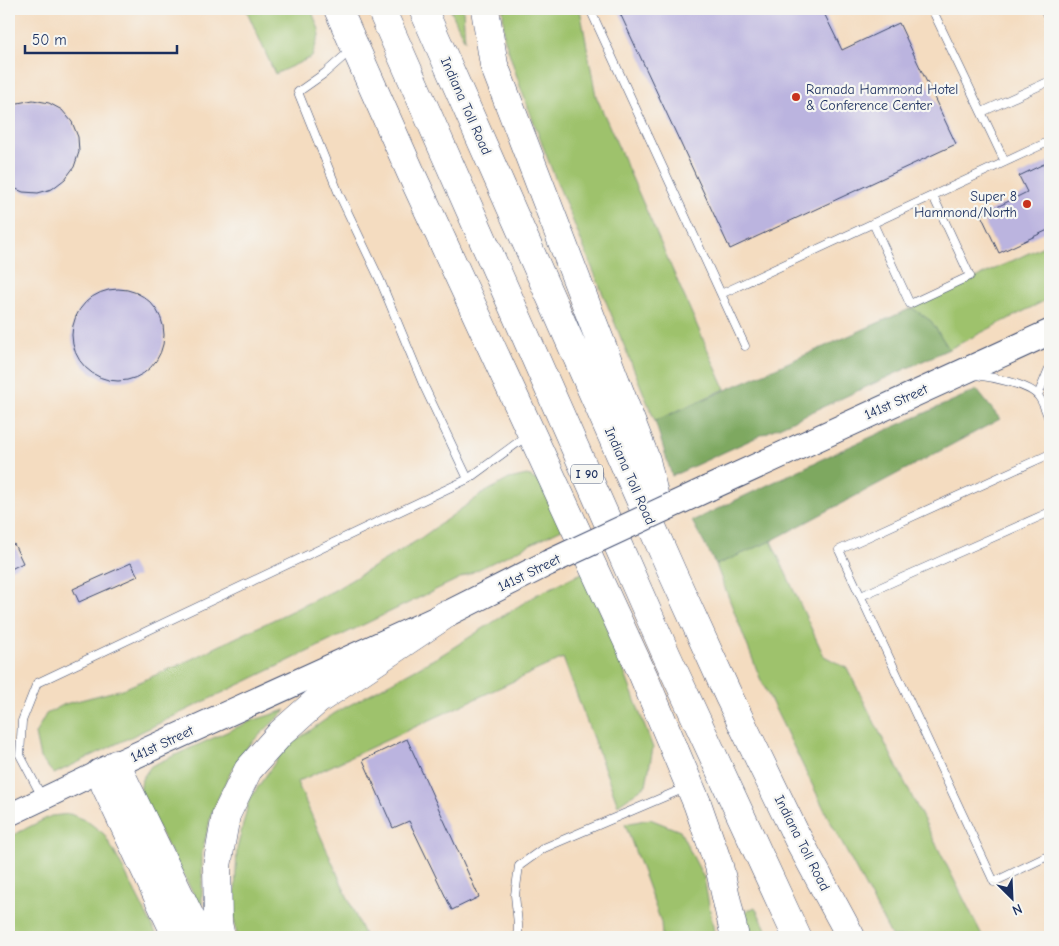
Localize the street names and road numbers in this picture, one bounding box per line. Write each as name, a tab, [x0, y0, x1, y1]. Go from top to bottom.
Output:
street label: Indiana Toll Road	[437, 55, 495, 157]
street label: 141st Street	[862, 380, 931, 423]
street label: Indiana Toll Road	[601, 425, 659, 527]
road number: I 90	[571, 464, 603, 484]
street label: 141st Street	[495, 550, 564, 595]
street label: 141st Street	[128, 722, 197, 766]
street label: Indiana Toll Road	[771, 792, 833, 894]

